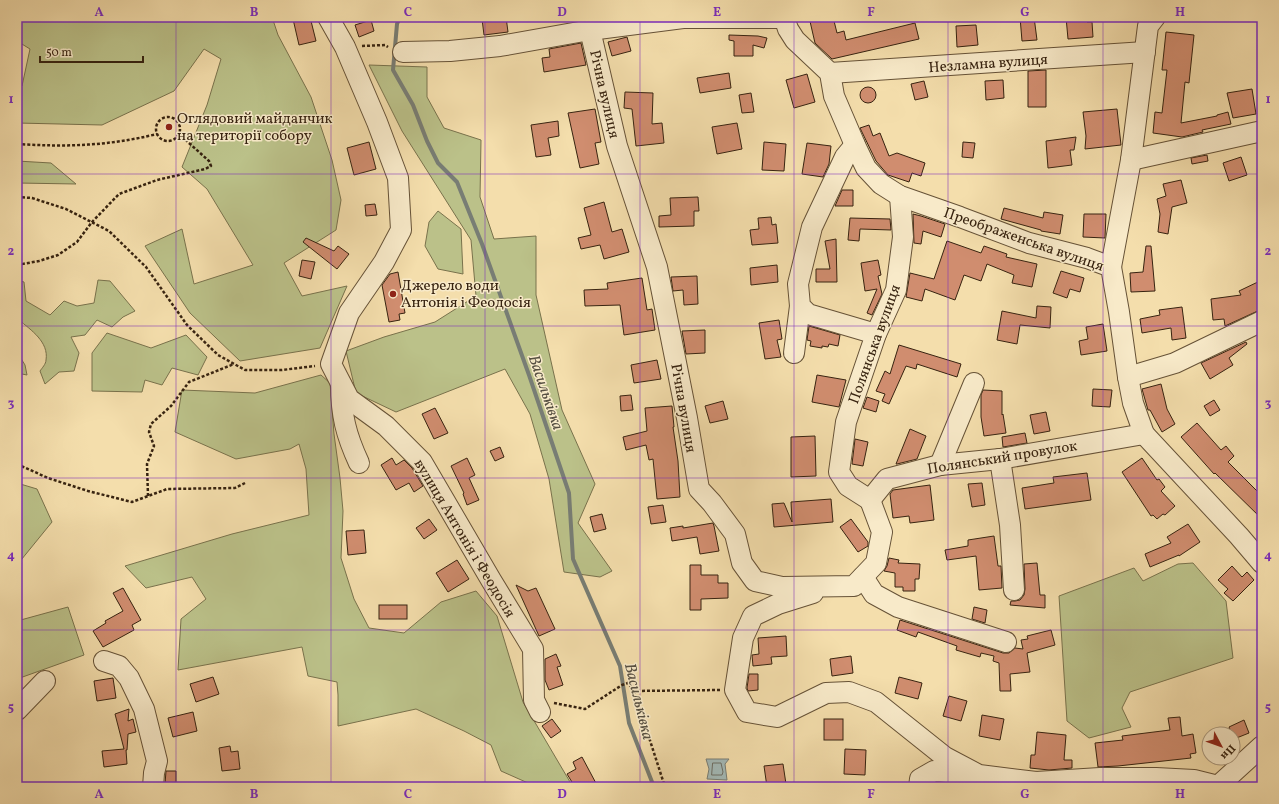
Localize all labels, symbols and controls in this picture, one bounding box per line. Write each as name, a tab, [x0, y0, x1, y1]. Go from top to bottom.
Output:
text: A	[94, 4, 104, 22]
text: B	[250, 4, 259, 22]
text: C	[404, 4, 412, 22]
text: D	[557, 4, 567, 22]
text: E	[713, 4, 721, 22]
text: F	[867, 4, 875, 22]
text: G	[1020, 4, 1030, 22]
text: H	[1175, 4, 1185, 22]
scale bar	[40, 38, 143, 64]
text: 50 m	[46, 45, 72, 61]
street label: Річна вулиця	[583, 48, 624, 141]
street label: Незламна вулиця	[928, 50, 1049, 79]
text: 1	[8, 91, 14, 109]
text: 1	[1265, 91, 1271, 109]
place label: Оглядовий майданчик на території собору	[177, 109, 333, 147]
marker: Оглядовий майданчик на території собору	[164, 122, 174, 132]
street label: Преображенська вулиця	[941, 203, 1107, 278]
text: 2	[8, 243, 15, 261]
text: 2	[1265, 243, 1272, 261]
place label: Джерело води Антонія і Феодосія	[401, 276, 531, 314]
street label: Полянська вулиця	[844, 282, 907, 407]
marker: Джерело води Антонія і Феодосія	[388, 289, 398, 299]
water label: Васильківка	[522, 352, 568, 434]
street label: Річна вулиця	[664, 362, 701, 455]
text: 3	[8, 395, 15, 413]
text: 3	[1265, 395, 1272, 413]
street label: Полянський провулок	[926, 436, 1079, 481]
street label: вулиця Антонія і Феодосія	[408, 455, 520, 622]
text: 4	[7, 547, 15, 565]
text: 4	[1264, 547, 1272, 565]
water label: Васильківка	[618, 661, 658, 743]
text: 5	[8, 699, 14, 717]
text: 5	[1265, 699, 1271, 717]
north arrow	[1201, 726, 1241, 766]
text: Пн	[1217, 741, 1238, 762]
text: A	[94, 786, 104, 804]
text: B	[250, 786, 259, 804]
text: C	[404, 786, 412, 804]
text: D	[557, 786, 567, 804]
text: E	[713, 786, 721, 804]
text: F	[867, 786, 875, 804]
text: G	[1020, 786, 1030, 804]
text: H	[1175, 786, 1185, 804]

